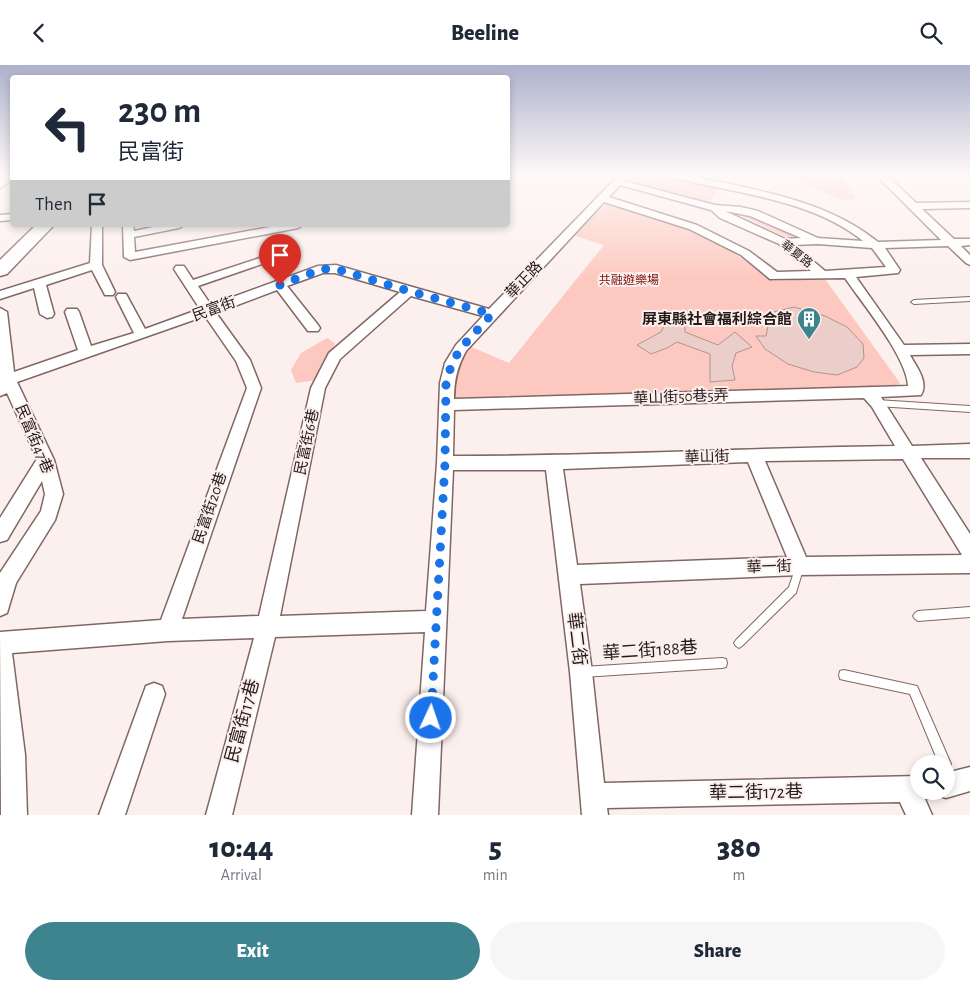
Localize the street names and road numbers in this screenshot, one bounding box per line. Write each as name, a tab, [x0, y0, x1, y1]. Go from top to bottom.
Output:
street label: 華夏路	[779, 237, 815, 270]
street label: 華正路	[502, 258, 545, 301]
street label: 民富街	[190, 293, 238, 324]
street label: 華山街50巷5弄	[633, 387, 729, 406]
street label: 民富街47巷	[13, 402, 56, 476]
street label: 民富街6巷	[292, 407, 321, 476]
street label: 華山街	[684, 448, 730, 465]
street label: 民富街20巷	[190, 470, 229, 546]
street label: 華一街	[746, 558, 792, 575]
street label: 華二街	[564, 611, 590, 667]
street label: 華二街188巷	[602, 637, 698, 663]
street label: 民富街17巷	[221, 677, 263, 765]
street label: 華二街172巷	[709, 781, 803, 803]

